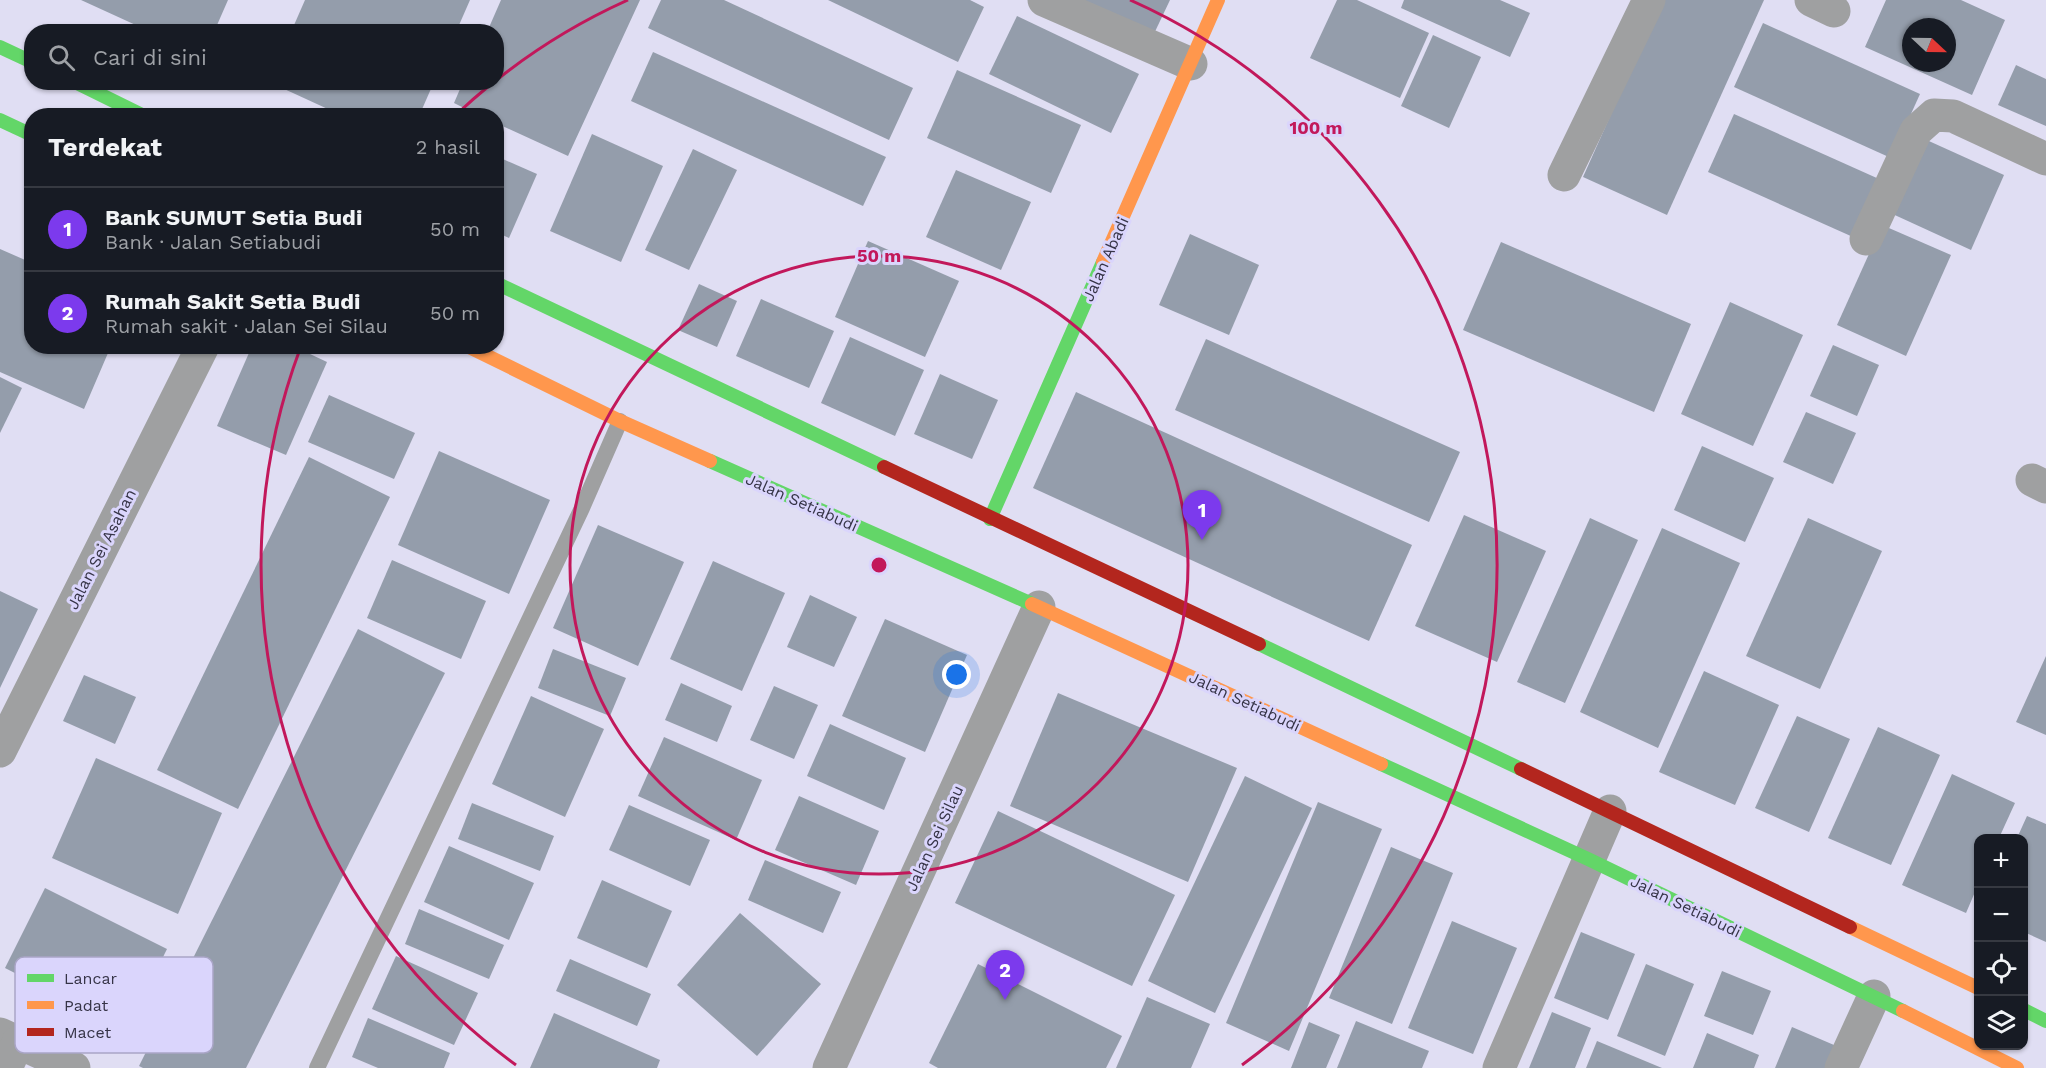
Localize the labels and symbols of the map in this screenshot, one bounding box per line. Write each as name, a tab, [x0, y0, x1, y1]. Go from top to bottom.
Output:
north arrow	[1902, 18, 1956, 72]
text: 100 m	[1289, 117, 1343, 138]
street label: Jalan Abadi	[1078, 214, 1133, 304]
text: 50 m	[857, 245, 901, 266]
street label: Jalan Setiabudi	[743, 469, 861, 536]
street label: Jalan Sei Asahan	[63, 486, 140, 613]
pin: 1	[1182, 490, 1222, 540]
centre of rings	[869, 555, 889, 575]
your location	[942, 660, 971, 689]
street label: Jalan Setiabudi	[1186, 667, 1303, 736]
street label: Jalan Sei Silau	[902, 782, 967, 894]
street label: Jalan Setiabudi	[1627, 871, 1744, 941]
pin: 2	[986, 950, 1024, 1000]
legend	[15, 957, 213, 1053]
text: Lancar	[64, 969, 118, 988]
text: Padat	[64, 996, 109, 1015]
text: Macet	[64, 1023, 112, 1042]

